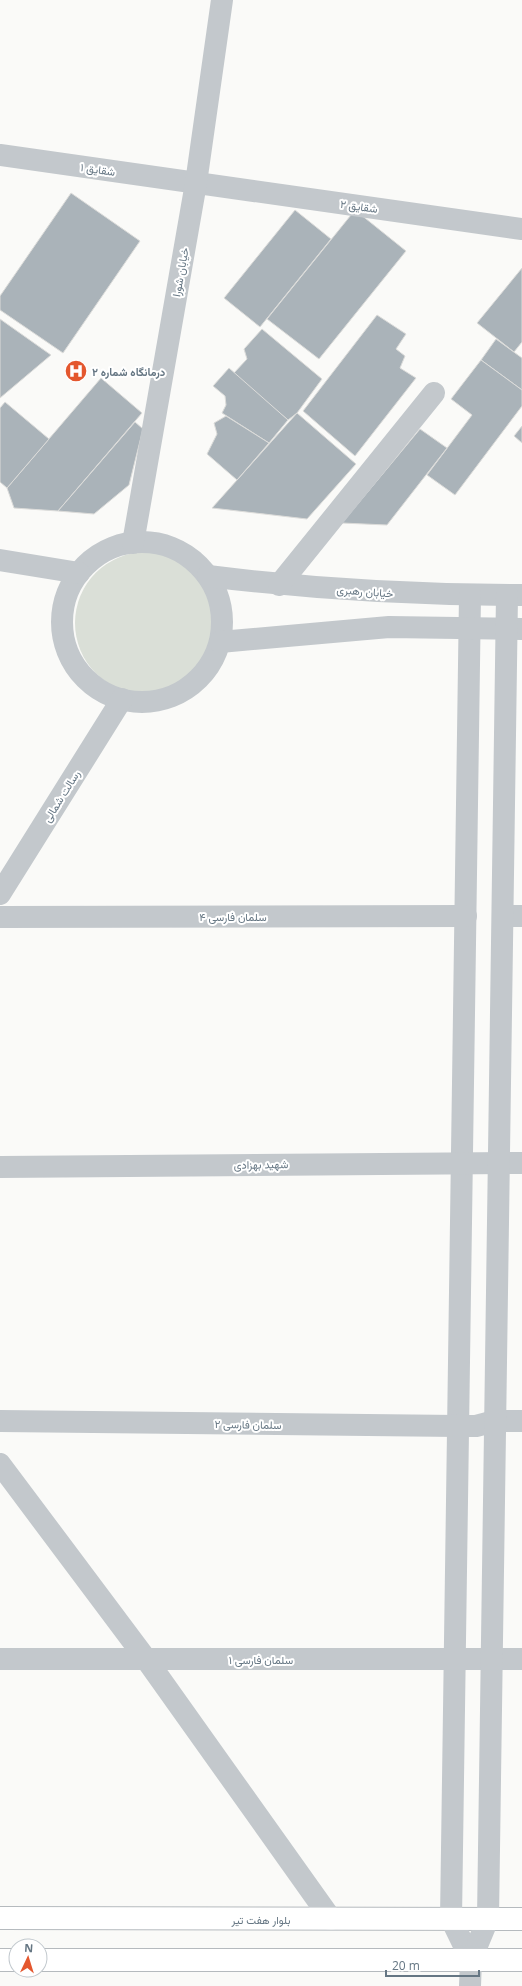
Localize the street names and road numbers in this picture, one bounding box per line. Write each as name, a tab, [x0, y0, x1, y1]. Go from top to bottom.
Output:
street label: شقایق ۱	[80, 159, 117, 179]
street label: شقایق ۲	[339, 196, 379, 216]
street label: خیابان شورا	[168, 246, 192, 298]
street label: خیابان رهبری	[336, 582, 394, 600]
street label: رسالت شمالی	[39, 767, 83, 825]
street label: سلمان فارسی ۴	[199, 909, 267, 924]
street label: شهید بهزادی	[234, 1156, 289, 1172]
street label: سلمان فارسی ۲	[214, 1416, 282, 1432]
street label: سلمان فارسی ۱	[229, 1652, 293, 1667]
street label: بلوار هفت تیر	[231, 1912, 291, 1927]

